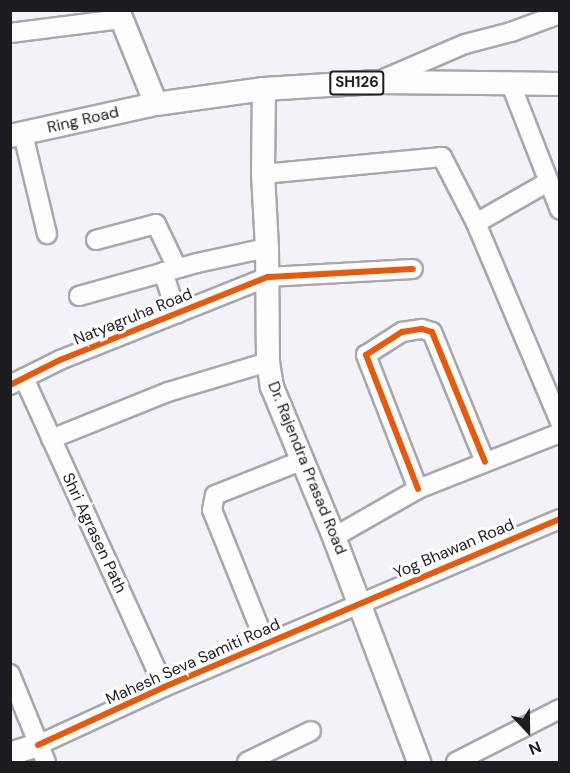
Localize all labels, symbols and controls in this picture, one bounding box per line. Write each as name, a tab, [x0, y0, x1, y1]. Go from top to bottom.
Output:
road number: SH126	[328, 71, 386, 95]
street label: Ring Road	[45, 102, 121, 138]
street label: Natyagruha Road	[71, 284, 195, 350]
street label: Dr. Rajendra Prasad Road	[263, 379, 351, 557]
street label: Shri Agrasen Path	[58, 470, 130, 596]
street label: Yog Bhawan Road	[391, 515, 517, 583]
street label: Mahesh Seva Samiti Road	[103, 615, 283, 709]
north arrow	[498, 701, 558, 761]
text: N	[526, 736, 544, 760]

